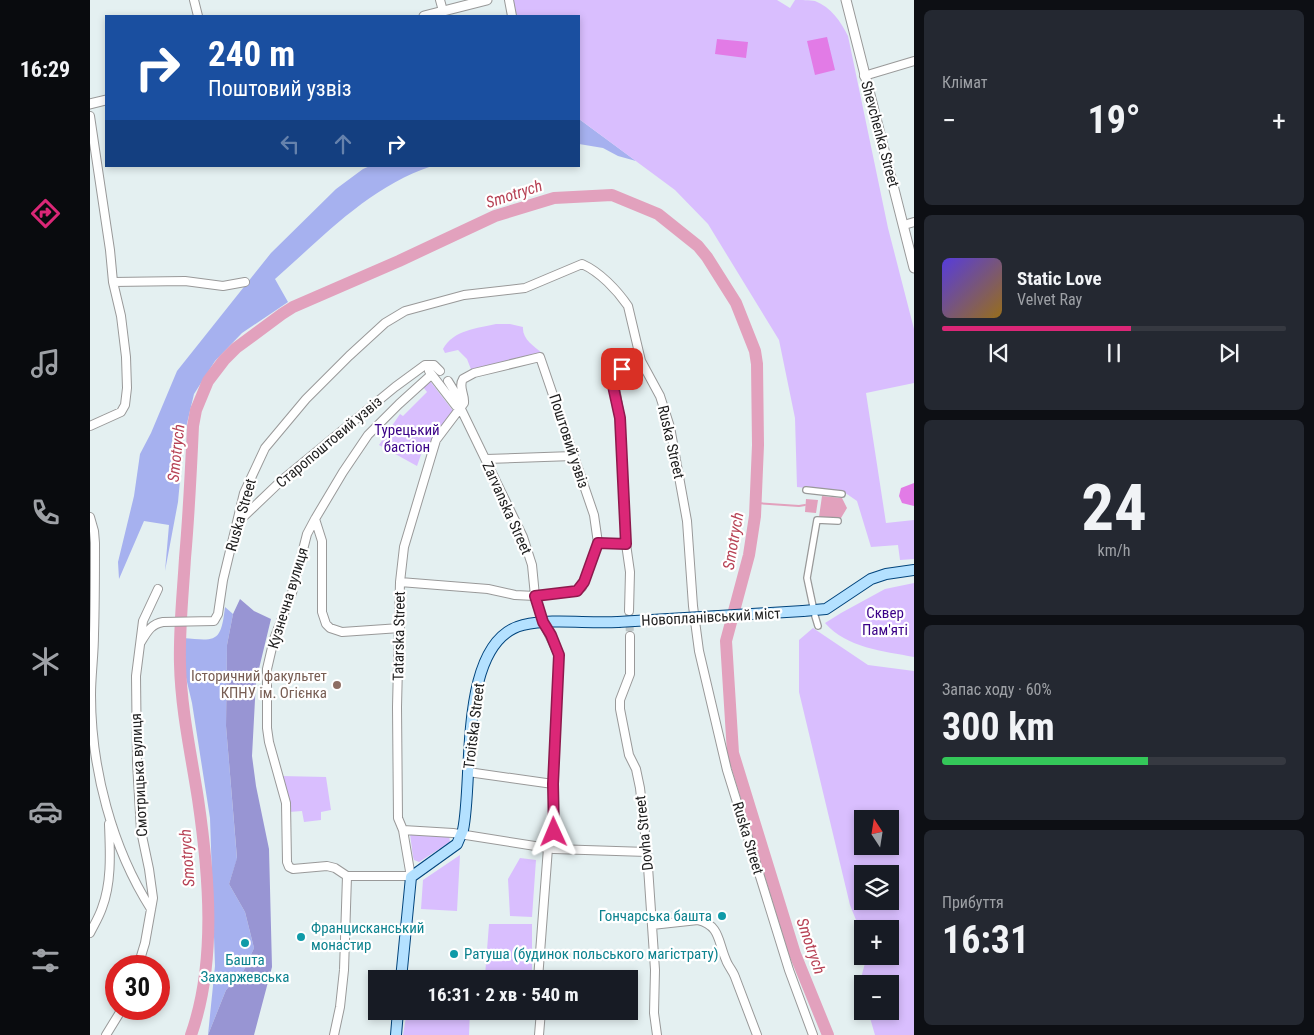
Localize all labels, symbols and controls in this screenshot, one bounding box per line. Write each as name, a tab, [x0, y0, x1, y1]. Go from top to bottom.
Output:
text: 240 m	[208, 34, 295, 75]
icon: right	[125, 35, 190, 100]
text: 16:29	[20, 57, 70, 82]
text: Клімат	[942, 73, 987, 92]
text: Поштовий узвіз	[208, 76, 352, 101]
street label: Shevchenka Street	[857, 79, 903, 189]
text: 19°	[1087, 98, 1141, 142]
text: −	[942, 104, 956, 137]
text: +	[1272, 104, 1286, 137]
icon: left	[276, 130, 304, 158]
icon: ahead	[329, 130, 357, 158]
icon: right	[382, 130, 410, 158]
water label: Smotrych	[483, 176, 545, 212]
icon: directions	[28, 196, 63, 231]
text: Static Love	[1017, 267, 1102, 290]
text: Velvet Ray	[1017, 290, 1082, 309]
icon: previous	[985, 339, 1013, 367]
icon: pause	[1100, 339, 1128, 367]
icon: next	[1215, 339, 1243, 367]
icon: music	[28, 346, 63, 381]
pin	[601, 348, 643, 390]
icon: arrive	[608, 355, 636, 383]
street label: Старопоштовий узвіз	[272, 392, 386, 492]
street label: Поштовий узвіз	[545, 392, 593, 490]
street label: Ruska Street	[654, 404, 688, 480]
park label: Турецький бастіон	[374, 421, 440, 456]
water label: Smotrych	[164, 423, 188, 483]
street label: Zarvanska Street	[478, 459, 536, 557]
text: 24	[1081, 470, 1147, 546]
street label: Ruska Street	[222, 477, 260, 553]
icon: phone	[28, 495, 63, 530]
water label: Smotrych	[719, 511, 747, 571]
text: km/h	[1098, 541, 1130, 560]
street label: Кузнечна вулиця	[264, 545, 312, 651]
street label: Tatarska Street	[389, 591, 409, 681]
street label: Новопланівський міст	[641, 604, 781, 630]
park label: Сквер Пам'яті	[862, 604, 908, 639]
icon: climate	[28, 644, 63, 679]
place label: Історичний факультет КПНУ ім. Огієнка	[191, 667, 327, 702]
marker: Історичний факультет КПНУ ім. Огієнка	[331, 679, 343, 691]
text: Запас ходу · 60%	[942, 680, 1052, 699]
street label: Troitska Street	[460, 682, 488, 770]
text: 300 km	[942, 705, 1055, 749]
street label: Смотрицька вулиця	[127, 713, 151, 837]
icon: car	[28, 794, 63, 829]
street label: Dovha Street	[631, 795, 657, 871]
street label: Ruska Street	[728, 800, 768, 876]
position arrow	[527, 805, 579, 857]
north arrow	[854, 810, 899, 855]
map controls	[854, 810, 899, 1020]
water label: Smotrych	[175, 828, 199, 888]
button: layers	[854, 865, 899, 910]
text: Прибуття	[942, 893, 1004, 912]
place label: Гончарська башта	[599, 907, 712, 925]
marker: Гончарська башта	[716, 910, 728, 922]
water label: Smotrych	[793, 915, 829, 977]
text: 16:31	[942, 918, 1029, 962]
place label: Францисканський монастир	[311, 919, 424, 954]
button: +	[854, 920, 899, 965]
marker: Францисканський монастир	[295, 931, 307, 943]
marker: Башта Захаржевська	[239, 937, 251, 949]
icon: filters	[28, 943, 63, 978]
place label: Ратуша (будинок польського магістрату)	[464, 945, 719, 963]
marker: Ратуша (будинок польського магістрату)	[448, 948, 460, 960]
place label: Башта Захаржевська	[201, 951, 289, 986]
speed limit sign: 30	[105, 955, 170, 1020]
button: −	[854, 975, 899, 1020]
text: 16:31 · 2 хв · 540 m	[427, 983, 579, 1006]

